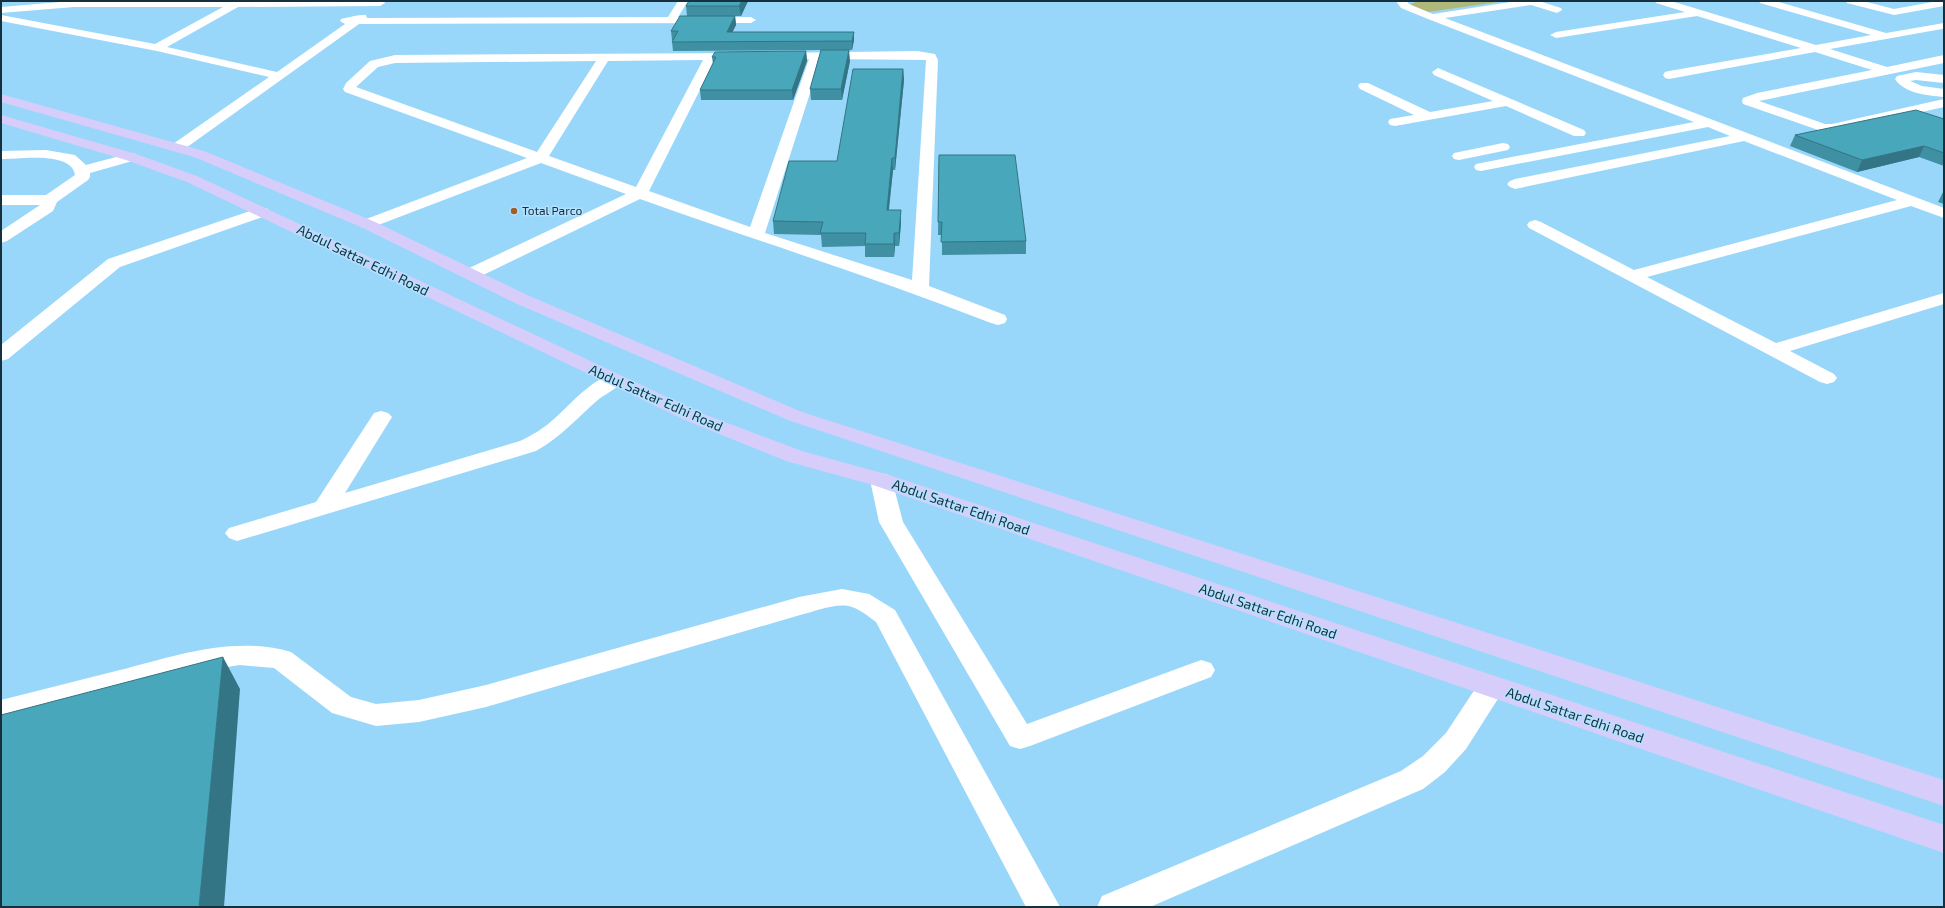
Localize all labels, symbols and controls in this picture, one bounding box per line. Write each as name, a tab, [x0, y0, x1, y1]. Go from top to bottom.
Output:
place label: Total Parco	[522, 203, 583, 217]
marker: Total Parco	[509, 206, 519, 216]
street label: Abdul Sattar Edhi Road	[294, 220, 432, 299]
street label: Abdul Sattar Edhi Road	[587, 360, 726, 435]
street label: Abdul Sattar Edhi Road	[890, 475, 1032, 538]
street label: Abdul Sattar Edhi Road	[1197, 579, 1339, 642]
street label: Abdul Sattar Edhi Road	[1504, 683, 1646, 746]

